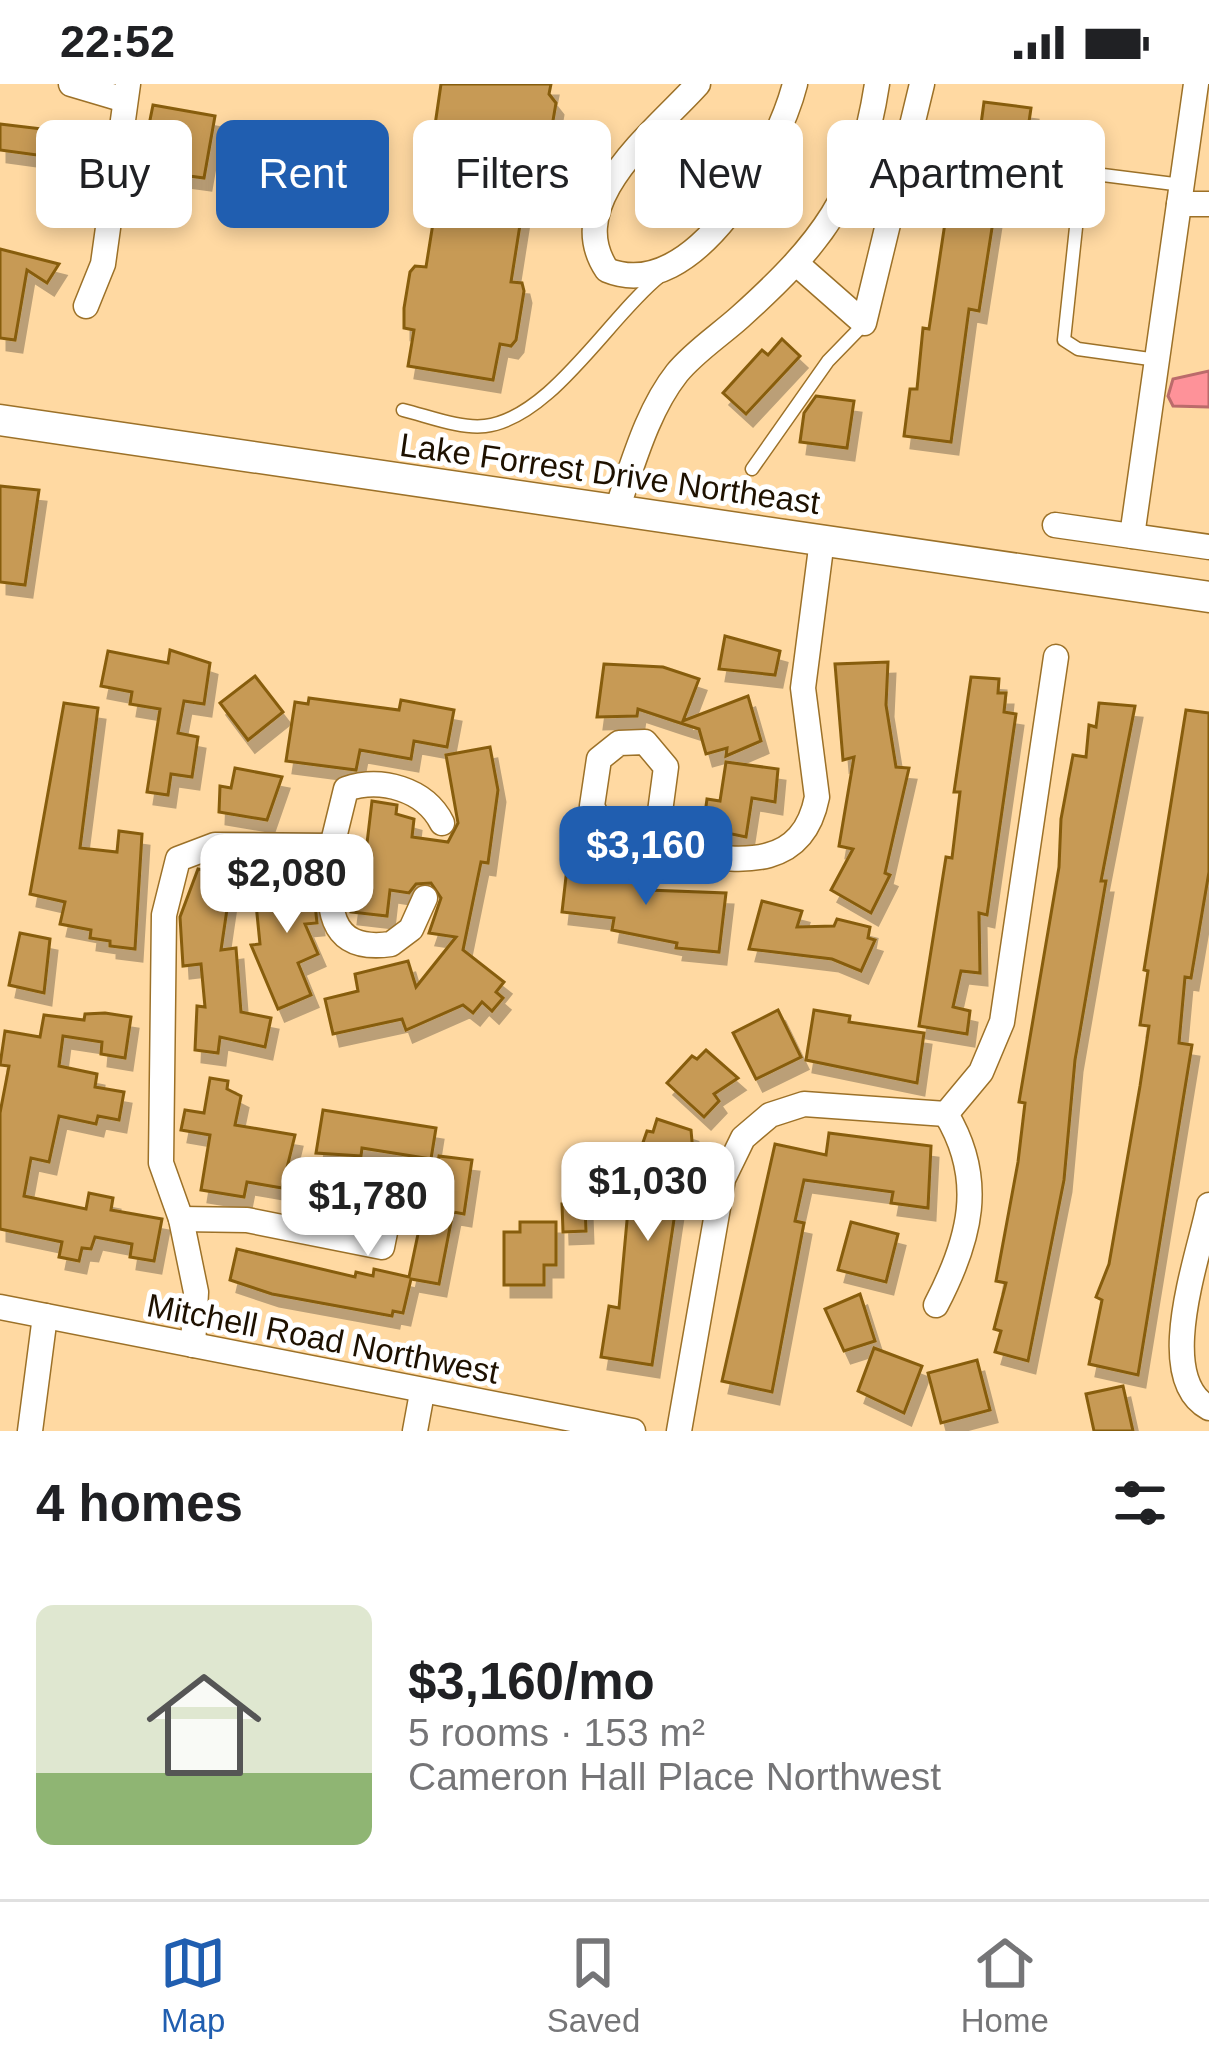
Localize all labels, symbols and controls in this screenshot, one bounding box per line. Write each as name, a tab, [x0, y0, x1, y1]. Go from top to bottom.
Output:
text: 22:52	[60, 16, 175, 67]
chip: Buy	[36, 120, 192, 228]
chip: Rent	[216, 120, 389, 228]
chip: Filters	[413, 120, 611, 228]
chip: New	[635, 120, 803, 228]
chip: Apartment	[827, 120, 1105, 228]
street label: Lake Forrest Drive Northeast	[398, 426, 822, 521]
pin: $3,160	[548, 806, 744, 908]
text: $3,160	[586, 823, 706, 866]
pin: $2,080	[189, 834, 385, 936]
text: $2,080	[227, 851, 347, 894]
pin: $1,030	[550, 1142, 746, 1244]
pin: $1,780	[270, 1157, 466, 1259]
text: $1,030	[588, 1159, 708, 1202]
text: $1,780	[308, 1174, 428, 1217]
street label: Mitchell Road Northwest	[144, 1286, 502, 1391]
icon: filters	[1107, 1470, 1173, 1536]
text: 4 homes	[36, 1475, 243, 1532]
icon: home	[132, 1653, 276, 1797]
text: $3,160/mo	[408, 1653, 655, 1710]
text: 5 rooms · 153 m²	[408, 1711, 705, 1754]
text: Cameron Hall Place Northwest	[408, 1755, 941, 1798]
tab: Map	[160, 1930, 226, 2040]
tab: Saved	[547, 1930, 640, 2040]
tab: Home	[961, 1930, 1049, 2040]

